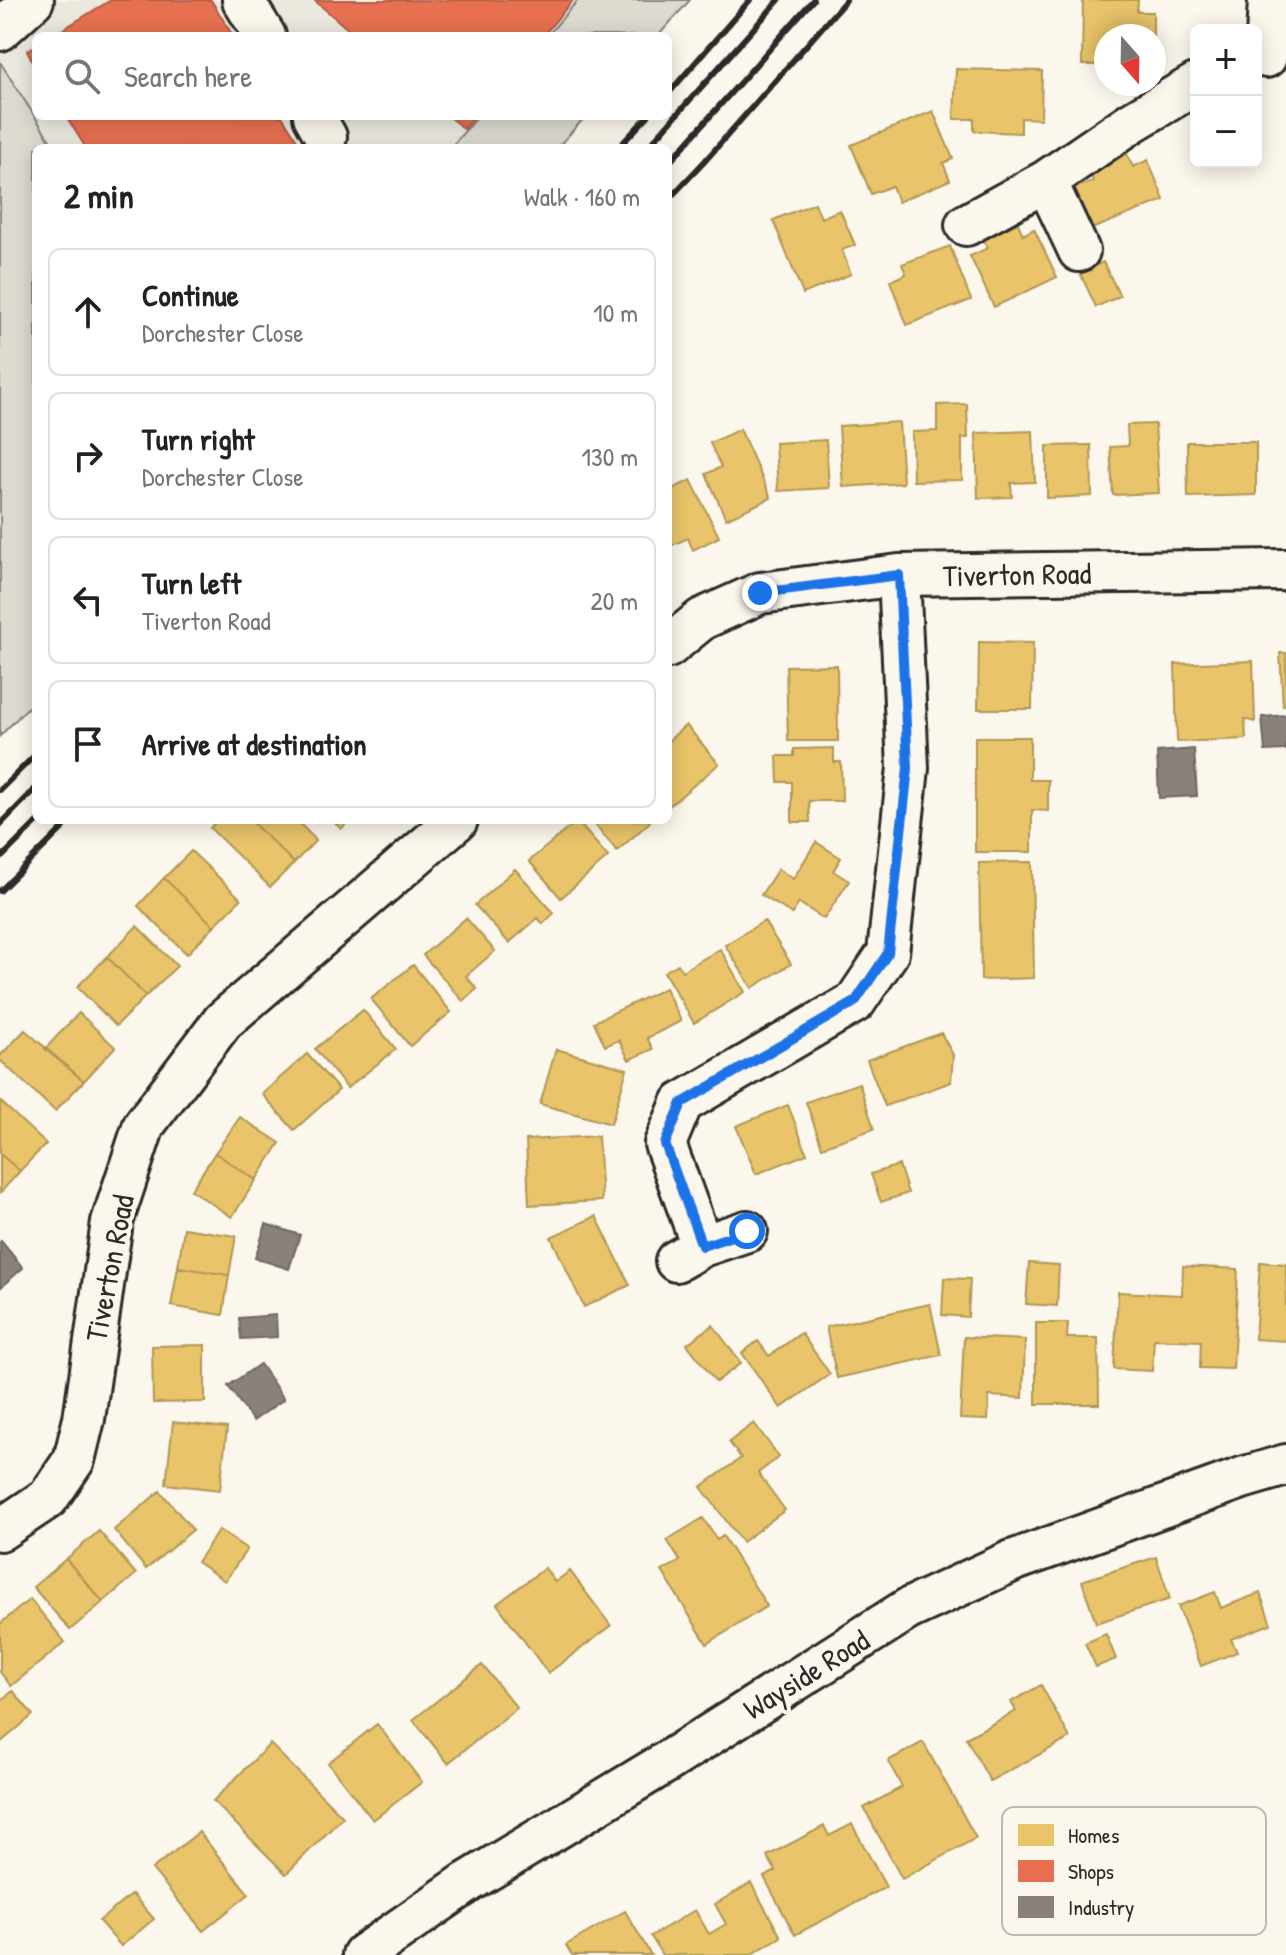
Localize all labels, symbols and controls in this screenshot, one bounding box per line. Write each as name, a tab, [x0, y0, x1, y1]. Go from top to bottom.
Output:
north arrow	[1094, 24, 1166, 96]
map controls	[1190, 24, 1262, 168]
button: +	[1190, 24, 1262, 96]
search box	[32, 32, 672, 120]
icon: search	[60, 54, 104, 98]
text: Search here	[124, 56, 252, 96]
button: −	[1190, 96, 1262, 168]
text: 2 min	[64, 173, 134, 219]
text: Walk · 160 m	[524, 179, 640, 214]
text: Continue	[142, 275, 239, 315]
icon: ahead	[66, 290, 110, 334]
text: 10 m	[593, 295, 638, 330]
text: Dorchester Close	[142, 315, 304, 350]
text: Turn right	[142, 419, 255, 459]
icon: right	[66, 434, 110, 478]
text: 130 m	[582, 439, 638, 474]
text: Dorchester Close	[142, 459, 304, 494]
street label: Tiverton Road	[943, 553, 1092, 595]
text: Turn left	[142, 563, 241, 603]
route end	[742, 575, 778, 611]
icon: left	[66, 578, 110, 622]
text: 20 m	[591, 583, 638, 618]
text: Tiverton Road	[142, 603, 271, 638]
icon: arrive	[66, 722, 110, 766]
text: Arrive at destination	[142, 724, 367, 764]
street label: Tiverton Road	[75, 1191, 143, 1345]
route start	[729, 1213, 765, 1249]
street label: Wayside Road	[736, 1620, 877, 1728]
legend	[1002, 1807, 1266, 1935]
text: Homes	[1068, 1820, 1119, 1850]
text: Shops	[1068, 1856, 1114, 1886]
text: Industry	[1068, 1892, 1134, 1922]

